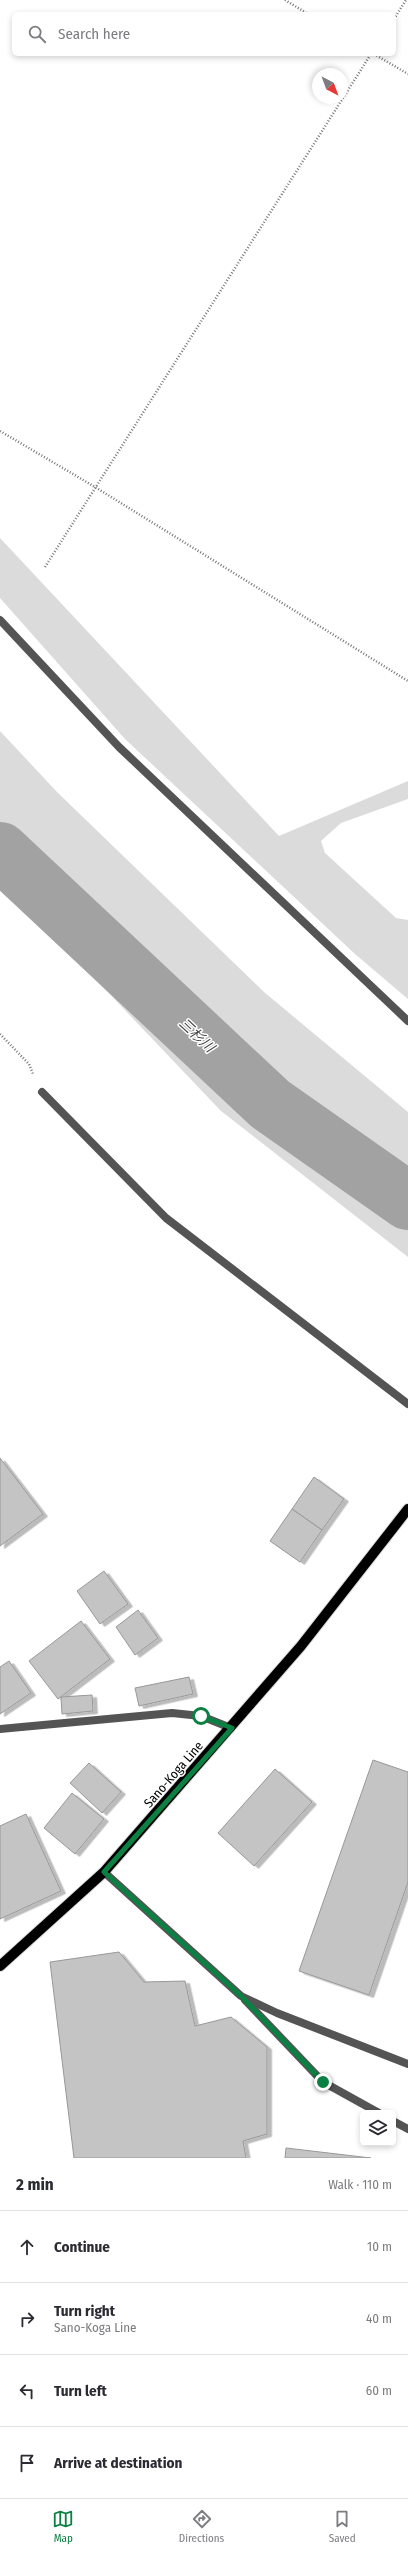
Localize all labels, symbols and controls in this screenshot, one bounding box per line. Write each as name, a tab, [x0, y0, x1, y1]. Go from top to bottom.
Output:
search box	[12, 12, 396, 56]
icon: search	[26, 23, 48, 45]
text: Search here	[58, 25, 130, 43]
north arrow	[312, 68, 348, 104]
water label: 三杉川	[176, 1015, 219, 1057]
route start	[192, 1707, 210, 1725]
street label: Sano-Koga Line	[141, 1738, 206, 1810]
route end	[314, 2073, 332, 2091]
map controls	[360, 2110, 396, 2146]
button: layers	[360, 2110, 396, 2146]
text: 2 min	[16, 2174, 54, 2195]
text: Walk · 110 m	[328, 2177, 392, 2192]
icon: ahead	[16, 2236, 38, 2258]
text: Continue	[54, 2238, 110, 2256]
text: 10 m	[367, 2239, 392, 2254]
text: Turn right	[54, 2302, 115, 2320]
icon: right	[16, 2308, 38, 2330]
text: 40 m	[366, 2311, 392, 2326]
text: Sano-Koga Line	[54, 2320, 136, 2335]
icon: left	[16, 2380, 38, 2402]
text: Turn left	[54, 2382, 107, 2400]
text: 60 m	[366, 2383, 392, 2398]
icon: arrive	[16, 2452, 38, 2474]
text: Arrive at destination	[54, 2454, 182, 2472]
tab: Map	[52, 2508, 74, 2545]
tab: Directions	[179, 2508, 224, 2545]
tab: Saved	[329, 2508, 356, 2545]

